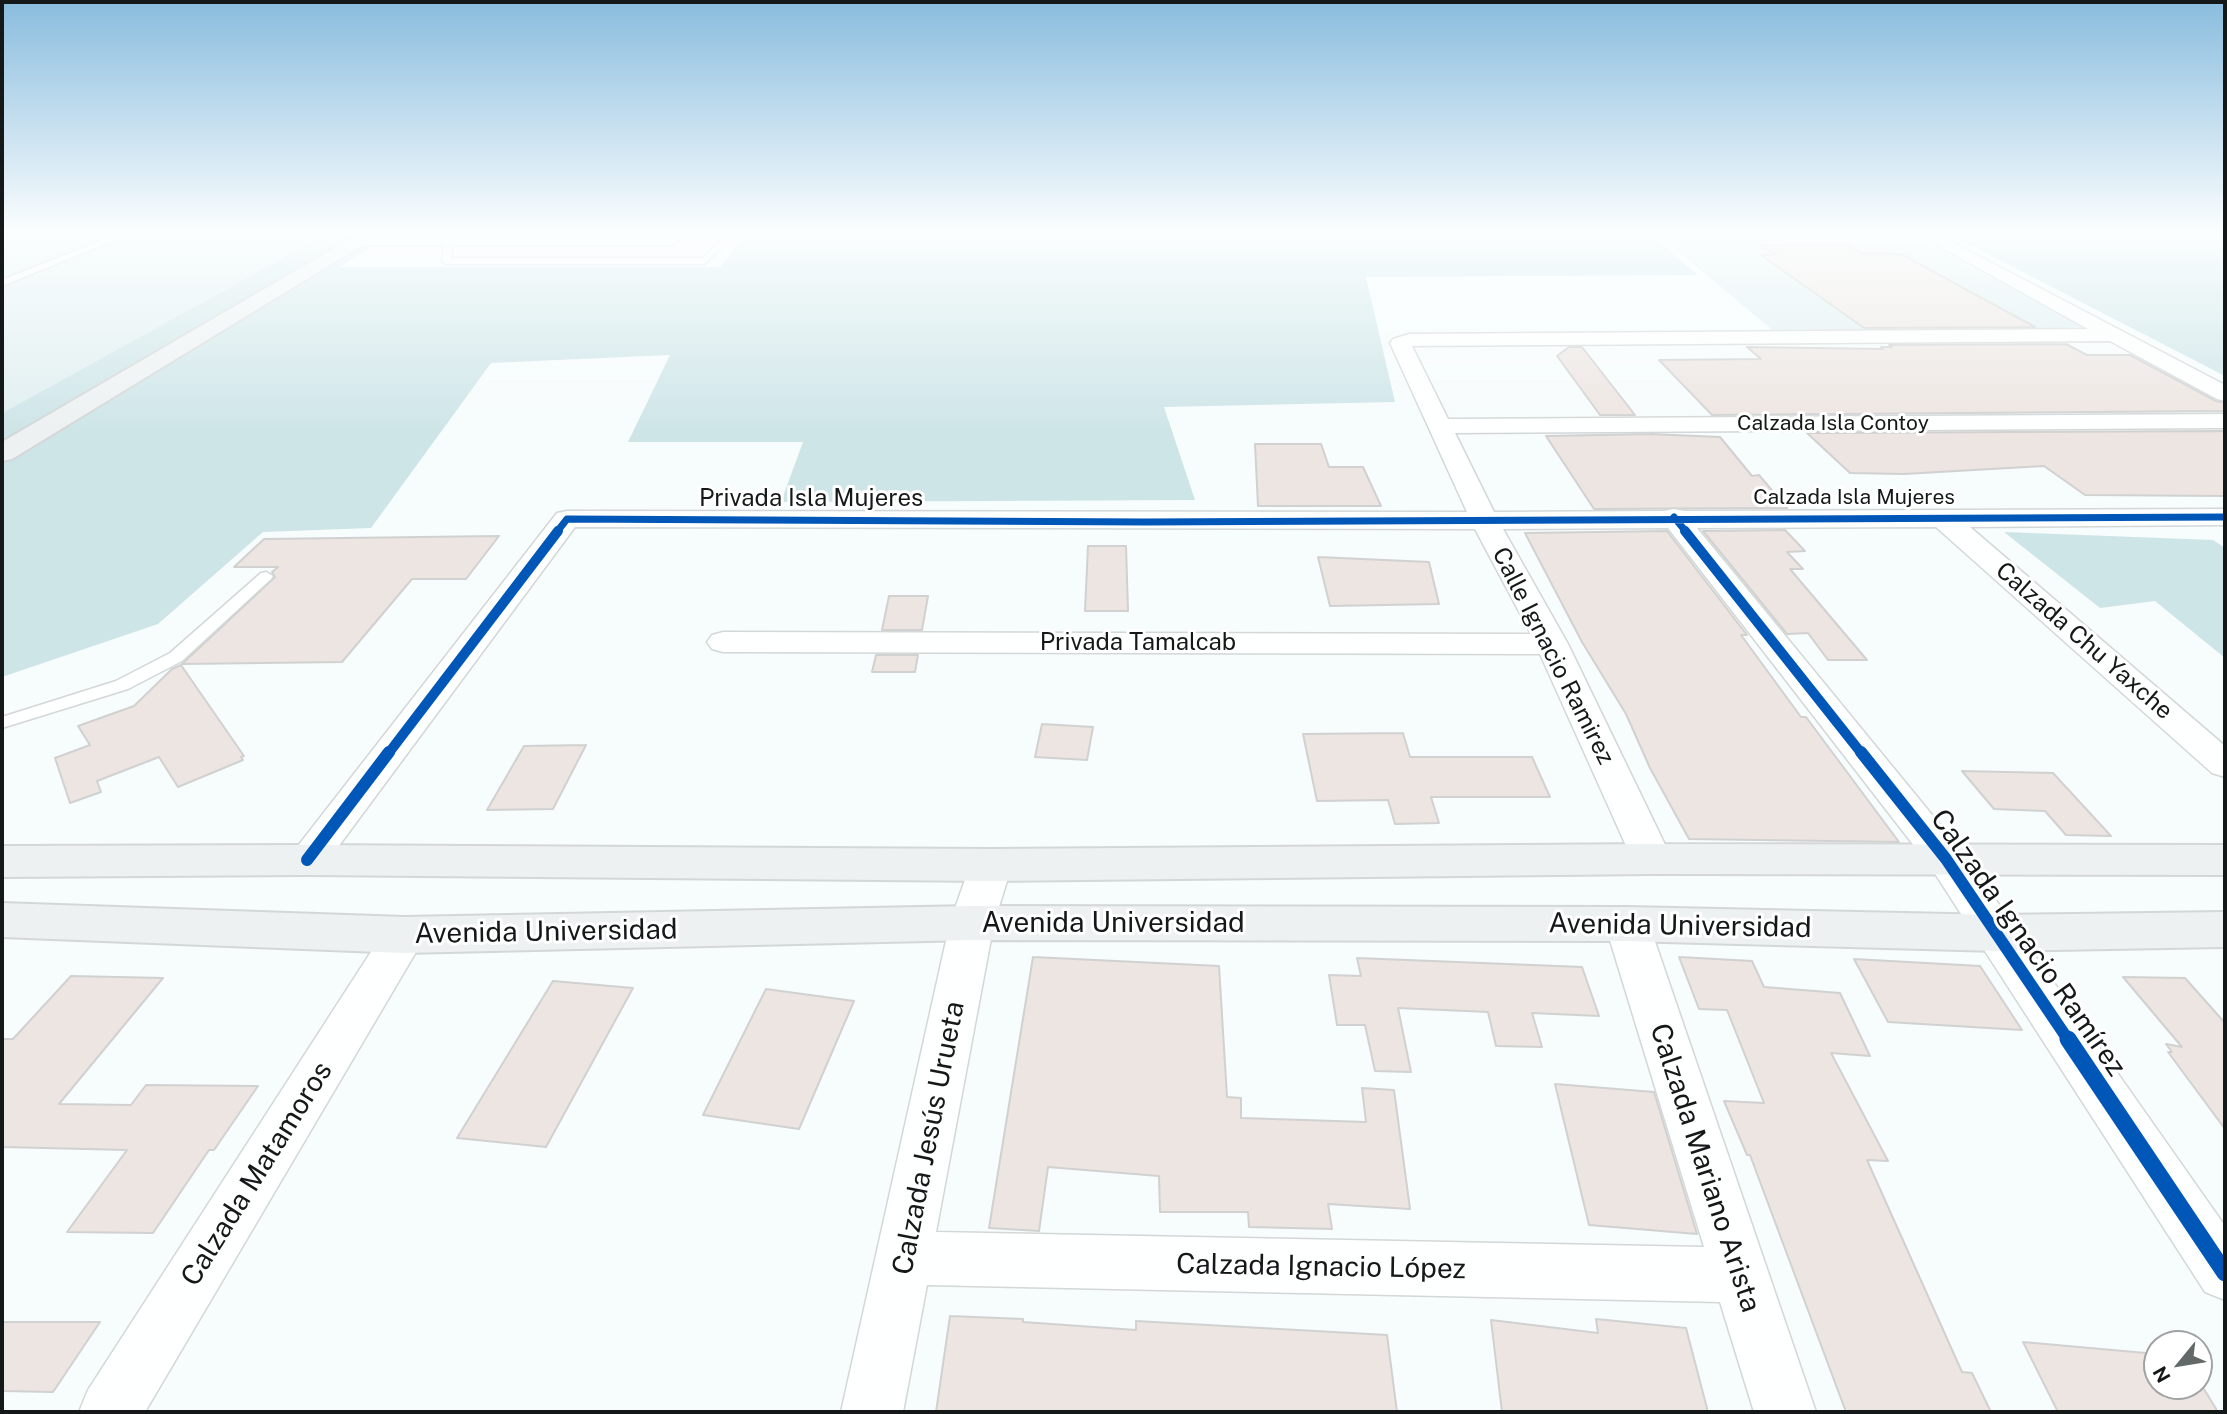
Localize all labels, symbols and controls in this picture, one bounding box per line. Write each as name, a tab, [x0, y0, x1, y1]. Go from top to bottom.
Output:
street label: Calzada Isla Contoy	[1737, 411, 1929, 437]
street label: Privada Isla Mujeres	[699, 485, 923, 513]
street label: Calzada Isla Mujeres	[1753, 485, 1955, 511]
street label: Calle Ignacio Ramirez	[1486, 543, 1620, 769]
street label: Calzada Chu Yaxche	[1990, 556, 2178, 726]
street label: Privada Tamalcab	[1040, 629, 1236, 657]
street label: Calzada Ignacio Ramírez	[1923, 803, 2133, 1083]
street label: Avenida Universidad	[981, 906, 1245, 940]
street label: Avenida Universidad	[1548, 907, 1812, 945]
street label: Avenida Universidad	[414, 913, 678, 951]
street label: Calzada Jesús Urueta	[886, 999, 972, 1277]
street label: Calzada Mariano Arista	[1642, 1019, 1768, 1317]
street label: Calzada Matamoros	[174, 1056, 340, 1292]
street label: Calzada Ignacio López	[1176, 1248, 1466, 1286]
north arrow	[2143, 1330, 2213, 1400]
text: N	[2148, 1363, 2175, 1386]

